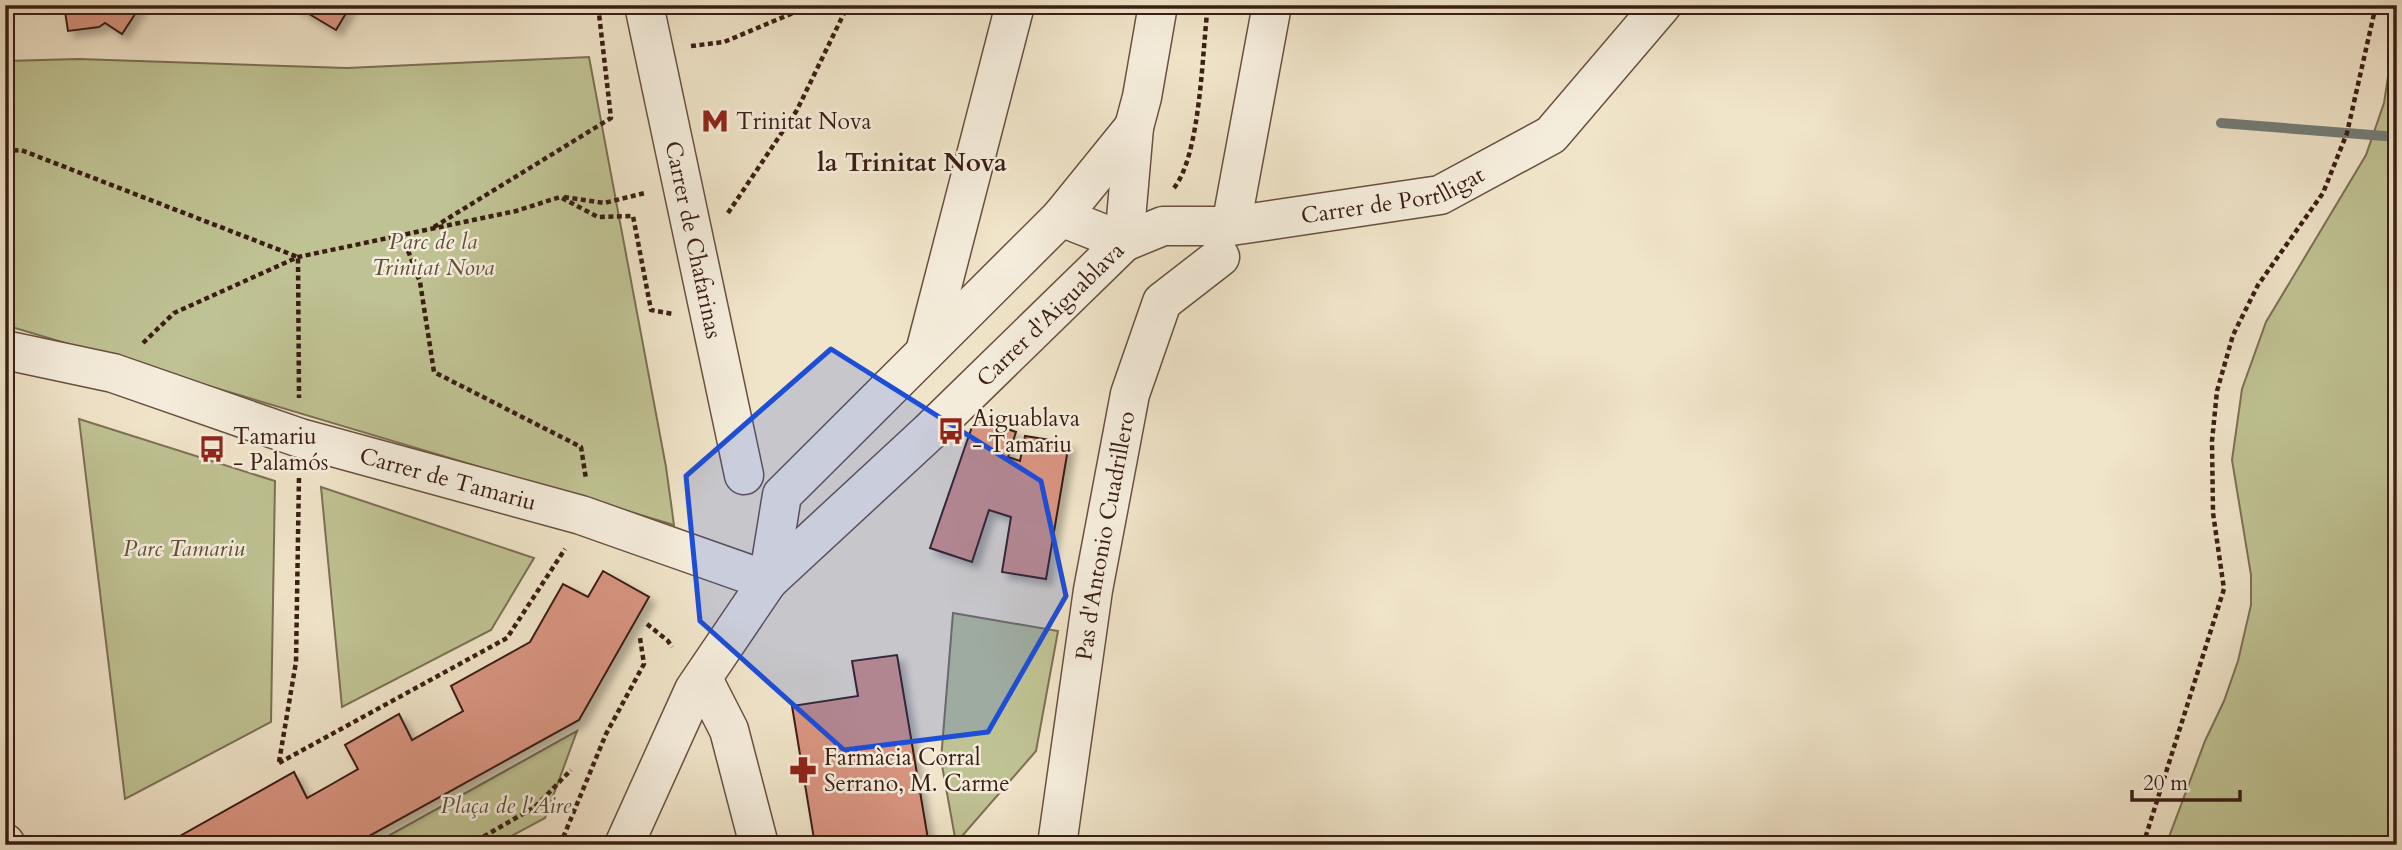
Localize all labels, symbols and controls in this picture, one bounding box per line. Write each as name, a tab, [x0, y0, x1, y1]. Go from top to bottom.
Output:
metro station icon: Trinitat Nova	[700, 106, 730, 136]
place label: Trinitat Nova	[736, 106, 872, 137]
street label: Carrer de Chafarinas	[657, 138, 730, 341]
district label: la Trinitat Nova	[817, 145, 1007, 180]
street label: Carrer de Portlligat	[1299, 159, 1490, 231]
park label: Parc de la Trinitat Nova	[372, 226, 494, 283]
street label: Carrer d'Aiguablava	[970, 235, 1131, 394]
place label: Aiguablava - Tamariu	[972, 403, 1080, 460]
street label: Pas d'Antonio Cuadrillero	[1068, 409, 1142, 662]
bus stop icon: Aiguablava - Tamariu	[936, 416, 966, 446]
place label: Tamariu - Palamós	[233, 421, 328, 478]
bus stop icon: Tamariu - Palamós	[197, 434, 227, 464]
street label: Carrer de Tamariu	[356, 440, 540, 518]
park label: Parc Tamariu	[123, 533, 245, 564]
place label: Farmàcia Corral Serrano, M. Carme	[824, 742, 1010, 799]
pharmacy icon: Farmàcia Corral Serrano, M. Carme	[788, 755, 818, 785]
scale bar	[2132, 759, 2241, 803]
text: 20 m	[2143, 769, 2188, 798]
park label: Plaça de l'Aire	[441, 790, 572, 821]

